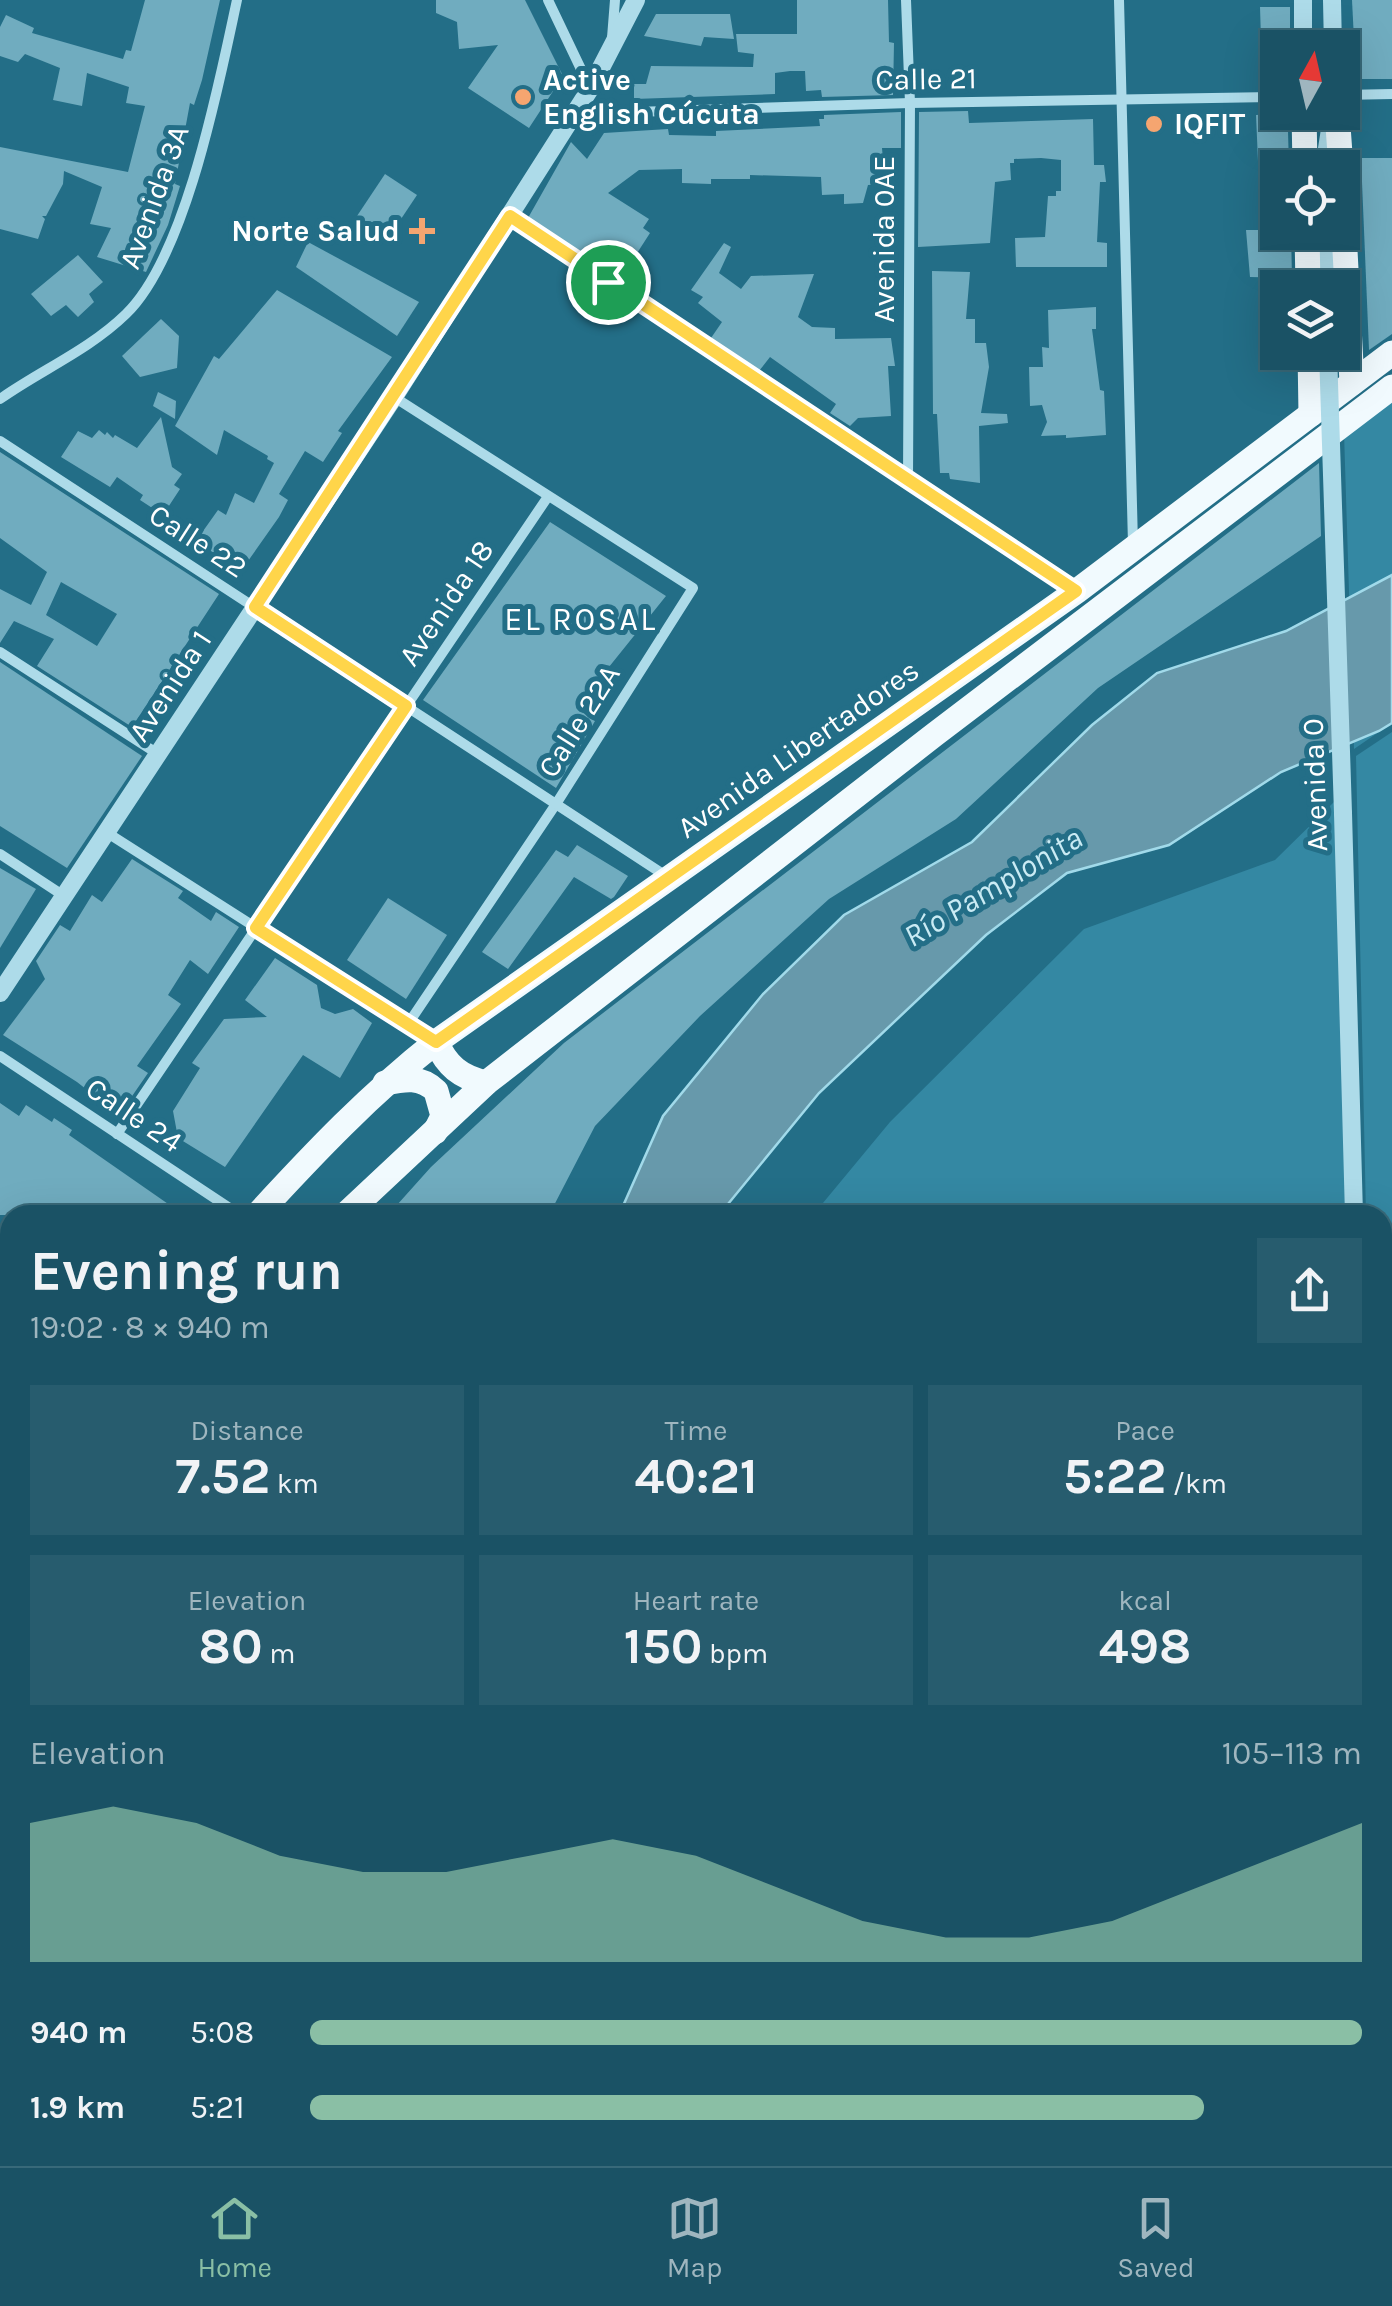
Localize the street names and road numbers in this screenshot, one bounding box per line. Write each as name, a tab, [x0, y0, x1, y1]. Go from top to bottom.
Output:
street label: Calle 21	[875, 60, 977, 98]
street label: Avenida 3A	[111, 120, 197, 274]
street label: Avenida 0AE	[866, 155, 902, 323]
street label: Calle 22	[142, 496, 254, 586]
street label: Avenida 18	[391, 533, 501, 673]
street label: Avenida 1	[121, 624, 219, 748]
street label: Avenida Libertadores	[670, 652, 926, 846]
street label: Calle 22A	[530, 658, 628, 784]
street label: Avenida 0	[1295, 718, 1335, 852]
street label: Calle 24	[79, 1070, 189, 1160]

